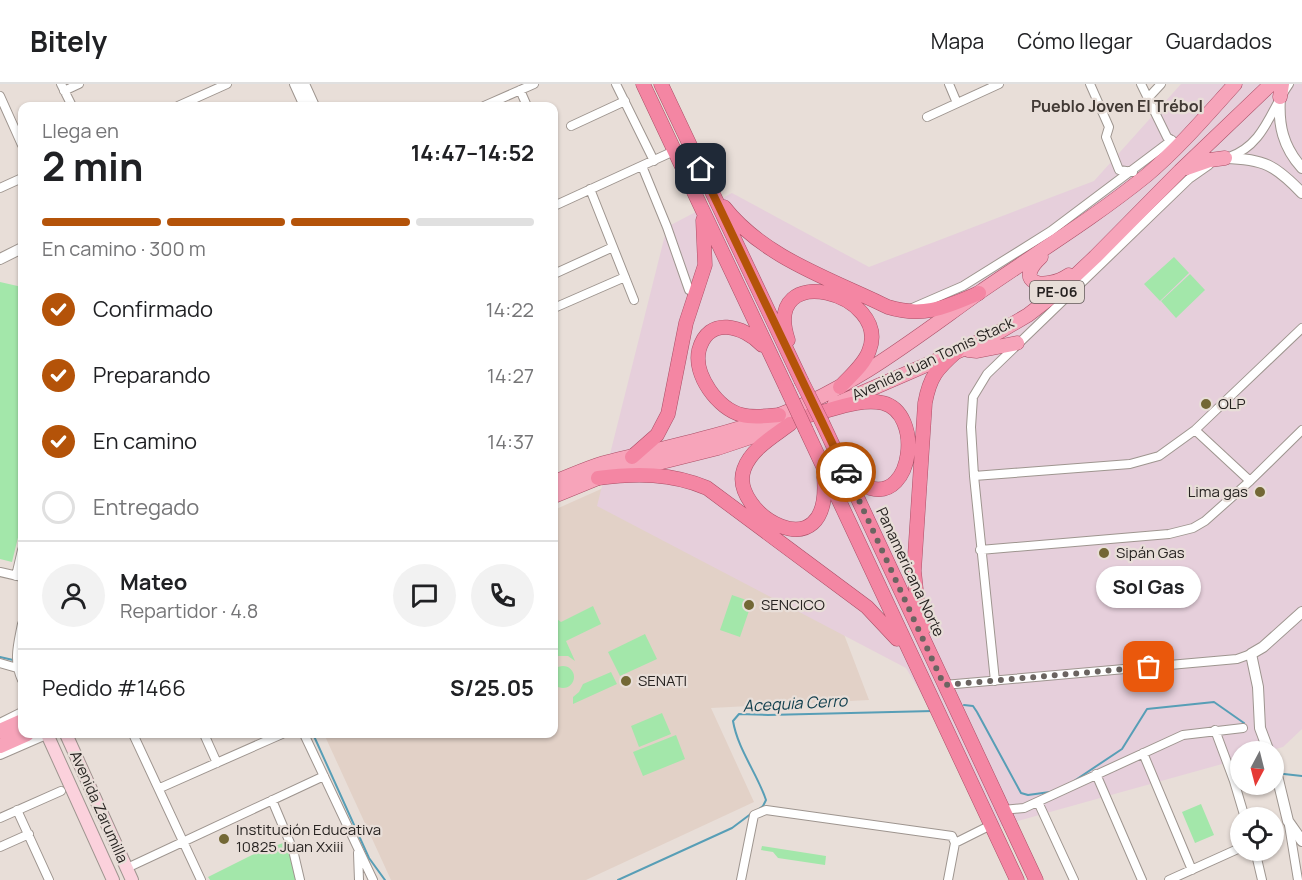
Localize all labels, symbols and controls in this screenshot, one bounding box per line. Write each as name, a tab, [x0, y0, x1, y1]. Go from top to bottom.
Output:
text: Bitely	[30, 22, 107, 60]
text: Mapa	[931, 27, 984, 55]
text: Cómo llegar	[1017, 27, 1133, 55]
text: Guardados	[1166, 27, 1272, 55]
district label: Pueblo Joven El Trébol	[1031, 95, 1203, 117]
text: Llega en	[42, 117, 119, 144]
text: 14:47–14:52	[411, 138, 534, 168]
text: 2 min	[42, 139, 143, 193]
pin	[675, 143, 726, 194]
icon: home	[684, 152, 717, 185]
text: En camino · 300 m	[42, 235, 206, 262]
road number: PE-06	[1030, 281, 1084, 303]
icon: check	[42, 293, 75, 326]
text: Confirmado	[93, 294, 213, 324]
text: 14:22	[486, 296, 534, 323]
street label: Avenida Juan Tomis Stack	[848, 311, 1018, 405]
icon: check	[42, 359, 75, 392]
text: Preparando	[93, 360, 211, 390]
text: 14:27	[487, 362, 534, 389]
place label: OLP	[1218, 393, 1246, 414]
marker: OLP	[1199, 397, 1213, 411]
icon: check	[42, 425, 75, 458]
text: En camino	[93, 426, 197, 456]
text: 14:37	[487, 428, 534, 455]
courier	[816, 442, 876, 502]
icon: car	[830, 456, 863, 489]
place label: Lima gas	[1188, 481, 1248, 502]
marker: Lima gas	[1253, 485, 1267, 499]
text: Entregado	[93, 492, 199, 522]
street label: Panamericana Norte	[871, 504, 950, 640]
place label: Sipán Gas	[1116, 542, 1185, 563]
marker: Sipán Gas	[1097, 546, 1111, 560]
button: person	[42, 564, 105, 627]
button: chat	[393, 564, 456, 627]
button: phone	[471, 564, 534, 627]
callout: Sol Gas	[1096, 565, 1202, 607]
text: Mateo	[120, 567, 187, 597]
text: Sol Gas	[1112, 573, 1185, 600]
place label: SENCICO	[761, 594, 825, 615]
text: Repartidor · 4.8	[120, 597, 258, 624]
marker: SENCICO	[742, 598, 756, 612]
pin	[1123, 641, 1174, 692]
icon: bag	[1132, 650, 1165, 683]
place label: SENATI	[638, 670, 687, 691]
text: Pedido #1466	[42, 673, 186, 703]
text: S/25.05	[450, 673, 534, 703]
marker: SENATI	[619, 674, 633, 688]
water label: Acequia Cerro	[742, 689, 849, 717]
north arrow	[1230, 741, 1284, 795]
map controls	[1230, 741, 1284, 861]
street label: Avenida Zarumilla	[65, 747, 134, 866]
button: locate	[1230, 807, 1284, 861]
place label: Institución Educativa 10825 Juan Xxiii	[236, 819, 381, 857]
marker: Institución Educativa 10825 Juan Xxiii	[217, 832, 231, 846]

